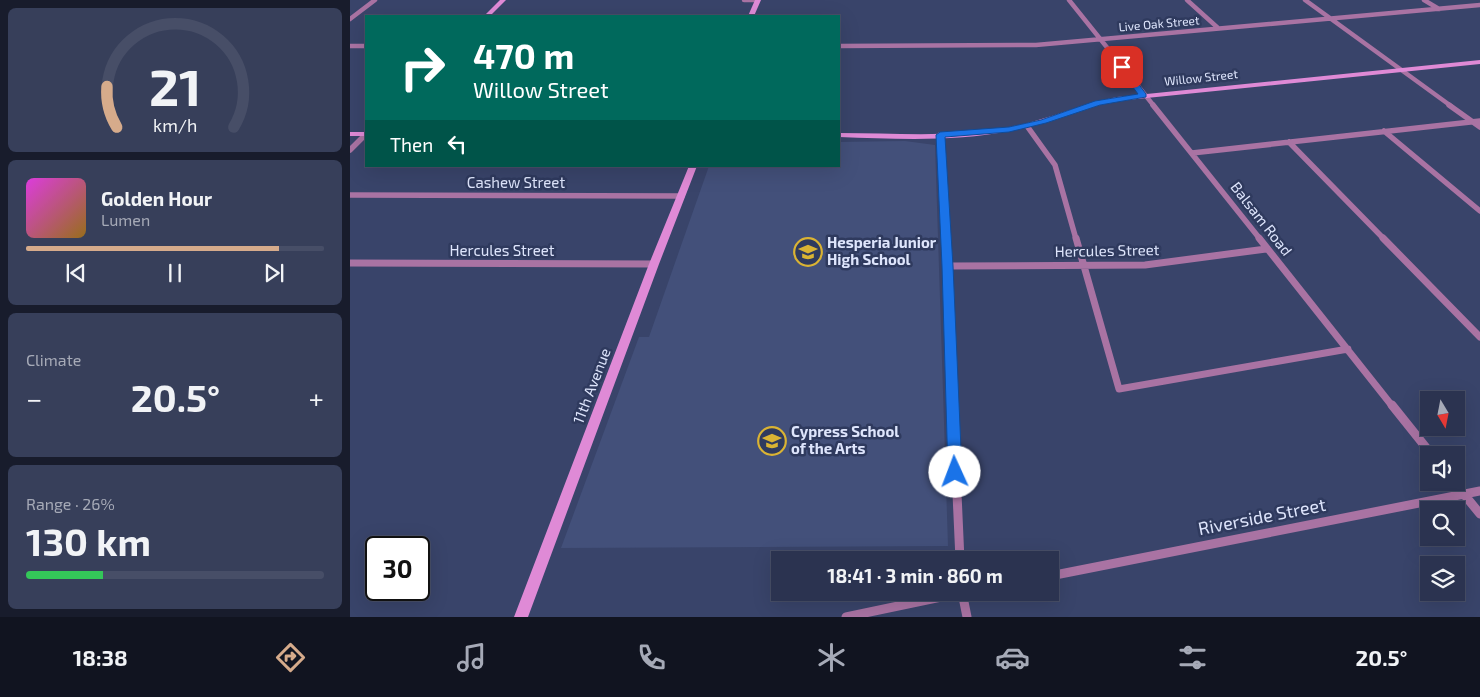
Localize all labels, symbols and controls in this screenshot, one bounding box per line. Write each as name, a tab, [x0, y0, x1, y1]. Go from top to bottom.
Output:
street label: Live Oak Street	[1118, 12, 1200, 34]
text: 470 m	[473, 34, 574, 76]
icon: right	[390, 35, 455, 100]
pin	[1101, 46, 1143, 88]
icon: arrive	[1108, 53, 1136, 81]
text: 21	[149, 54, 201, 116]
street label: Willow Street	[1163, 66, 1239, 88]
text: Willow Street	[473, 76, 609, 102]
text: km/h	[153, 114, 197, 136]
icon: left	[443, 130, 471, 158]
text: Then	[390, 133, 433, 156]
street label: Cashew Street	[467, 173, 565, 191]
street label: Balsam Road	[1227, 178, 1296, 259]
text: Golden Hour	[101, 187, 212, 210]
text: Lumen	[101, 210, 150, 229]
place label: Hesperia Junior High School	[827, 233, 937, 268]
school or university icon: Hesperia Junior High School	[793, 237, 823, 267]
street label: Hercules Street	[1054, 240, 1160, 260]
street label: Hercules Street	[450, 241, 555, 259]
icon: previous	[62, 259, 90, 287]
icon: pause	[161, 259, 189, 287]
icon: next	[260, 259, 288, 287]
street label: 11th Avenue	[568, 345, 614, 426]
text: Climate	[26, 350, 81, 369]
text: 20.5°	[131, 374, 220, 420]
text: −	[26, 381, 42, 415]
text: +	[309, 381, 324, 415]
north arrow	[1420, 391, 1465, 436]
map controls	[1420, 391, 1465, 601]
place label: Cypress School of the Arts	[791, 422, 899, 457]
school or university icon: Cypress School of the Arts	[757, 426, 787, 456]
position arrow	[928, 445, 980, 497]
button: sound	[1420, 446, 1465, 491]
street label: Riverside Street	[1196, 493, 1328, 539]
text: Range · 26%	[26, 494, 115, 513]
button: search	[1420, 501, 1465, 546]
text: 130 km	[26, 518, 151, 564]
speed limit sign: 30	[365, 536, 430, 601]
button: layers	[1420, 556, 1465, 601]
text: 18:41 · 3 min · 860 m	[827, 564, 1003, 587]
icon: directions	[273, 640, 308, 675]
icon: music	[454, 640, 489, 675]
icon: phone	[634, 640, 669, 675]
icon: climate	[814, 640, 849, 675]
icon: car	[995, 640, 1030, 675]
icon: filters	[1175, 640, 1210, 675]
text: 18:38	[73, 644, 128, 670]
text: 20.5°	[1355, 644, 1407, 670]

